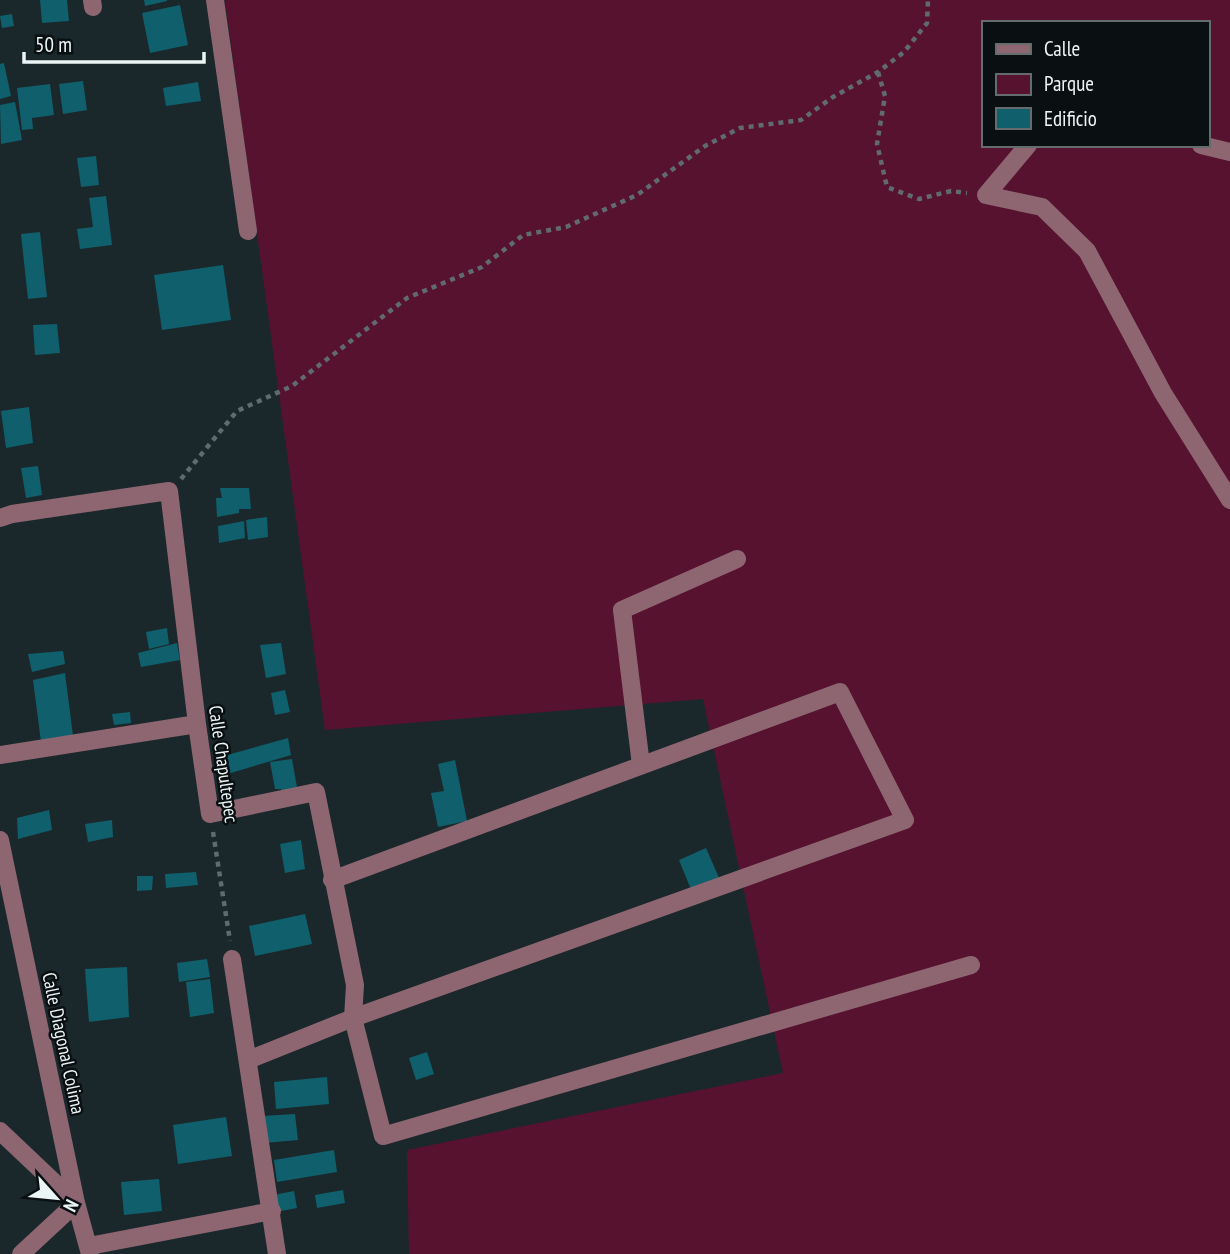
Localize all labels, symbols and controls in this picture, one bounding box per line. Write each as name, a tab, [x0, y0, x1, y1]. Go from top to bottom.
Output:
scale bar	[24, 21, 205, 65]
legend	[982, 21, 1209, 147]
text: 50 m	[35, 31, 72, 58]
text: Calle	[1044, 35, 1080, 62]
text: Parque	[1044, 70, 1094, 97]
text: Edificio	[1044, 105, 1097, 132]
street label: Calle Chapultepec	[204, 704, 244, 824]
street label: Calle Diagonal Colima	[37, 970, 91, 1116]
north arrow	[21, 1163, 91, 1233]
text: N	[58, 1196, 84, 1216]

